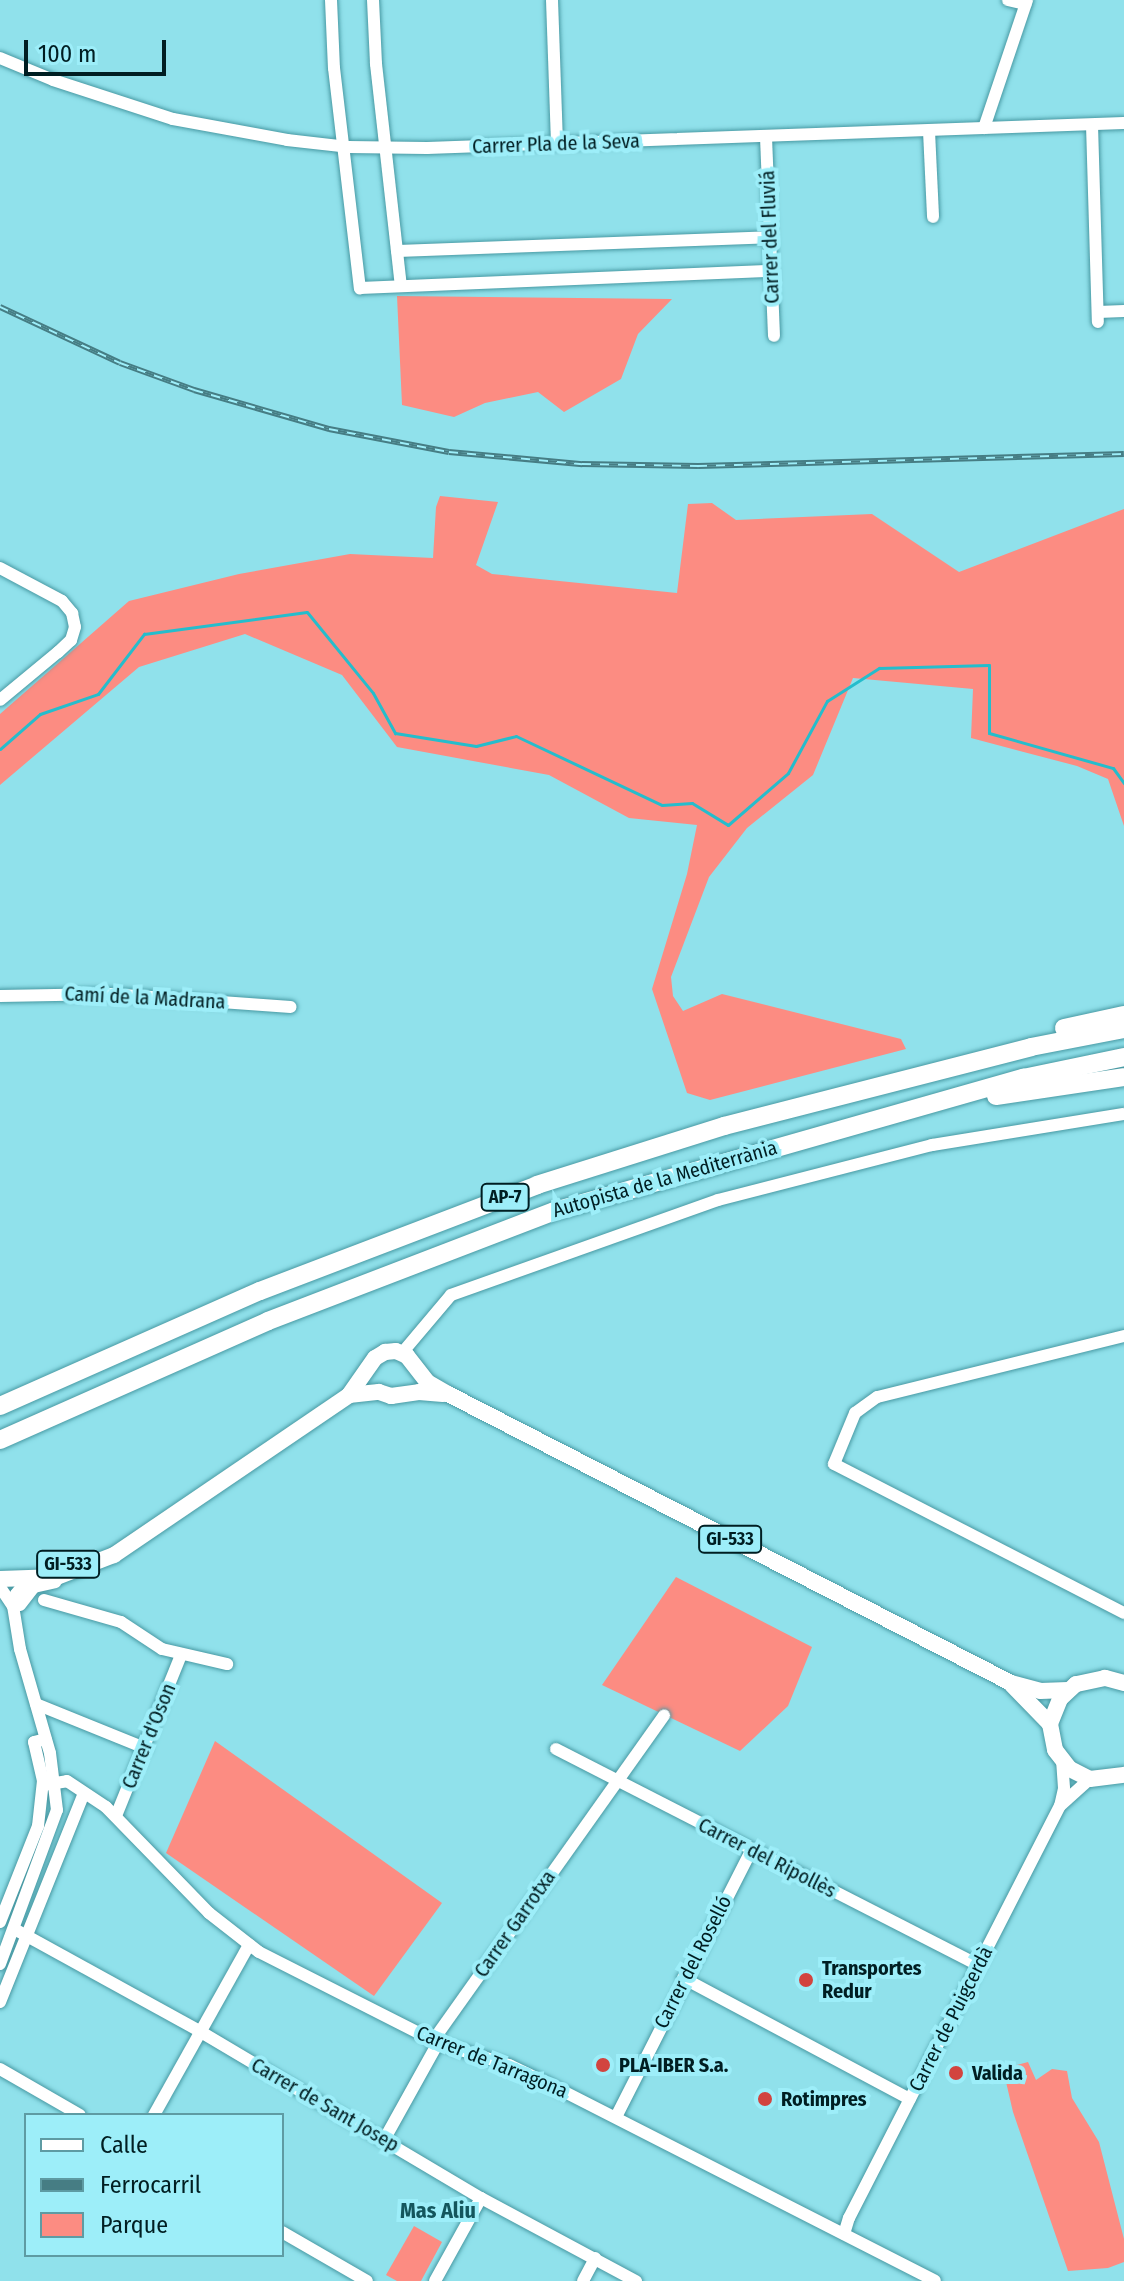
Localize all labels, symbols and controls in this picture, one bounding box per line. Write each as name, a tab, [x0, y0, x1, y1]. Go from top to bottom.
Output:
scale bar	[28, 24, 170, 74]
text: 100 m	[38, 40, 96, 68]
street label: Carrer Pla de la Seva	[472, 129, 640, 159]
street label: Carrer del Fluviá	[756, 170, 784, 304]
street label: Camí de la Madrana	[64, 982, 226, 1014]
street label: Autopista de la Mediterrània	[550, 1135, 780, 1223]
road number: AP-7	[479, 1183, 531, 1211]
road number: GI-533	[698, 1525, 762, 1553]
road number: GI-533	[36, 1550, 100, 1578]
street label: Carrer d'Oson	[117, 1680, 181, 1792]
street label: Carrer del Ripollès	[694, 1813, 840, 1903]
street label: Carrer Garrotxa	[469, 1866, 561, 1982]
street label: Carrer del Roselló	[649, 1892, 737, 2032]
street label: Carrer de Puigcerdà	[904, 1942, 998, 2096]
place label: Transportes Redur	[822, 1956, 922, 2003]
marker: Transportes Redur	[797, 1971, 815, 1989]
street label: Carrer de Tarragona	[413, 2021, 571, 2103]
street label: Carrer de Sant Josep	[247, 2053, 403, 2157]
place label: PLA-IBER S.a.	[619, 2053, 728, 2077]
marker: PLA-IBER S.a.	[594, 2056, 612, 2074]
place label: Valida	[972, 2061, 1023, 2085]
marker: Valida	[947, 2064, 965, 2082]
place label: Rotimpres	[781, 2087, 867, 2111]
marker: Rotimpres	[756, 2090, 774, 2108]
legend	[24, 2113, 284, 2257]
text: Calle	[100, 2131, 148, 2159]
text: Ferrocarril	[100, 2171, 201, 2199]
district label: Mas Aliu	[400, 2198, 476, 2224]
text: Parque	[100, 2211, 168, 2239]

